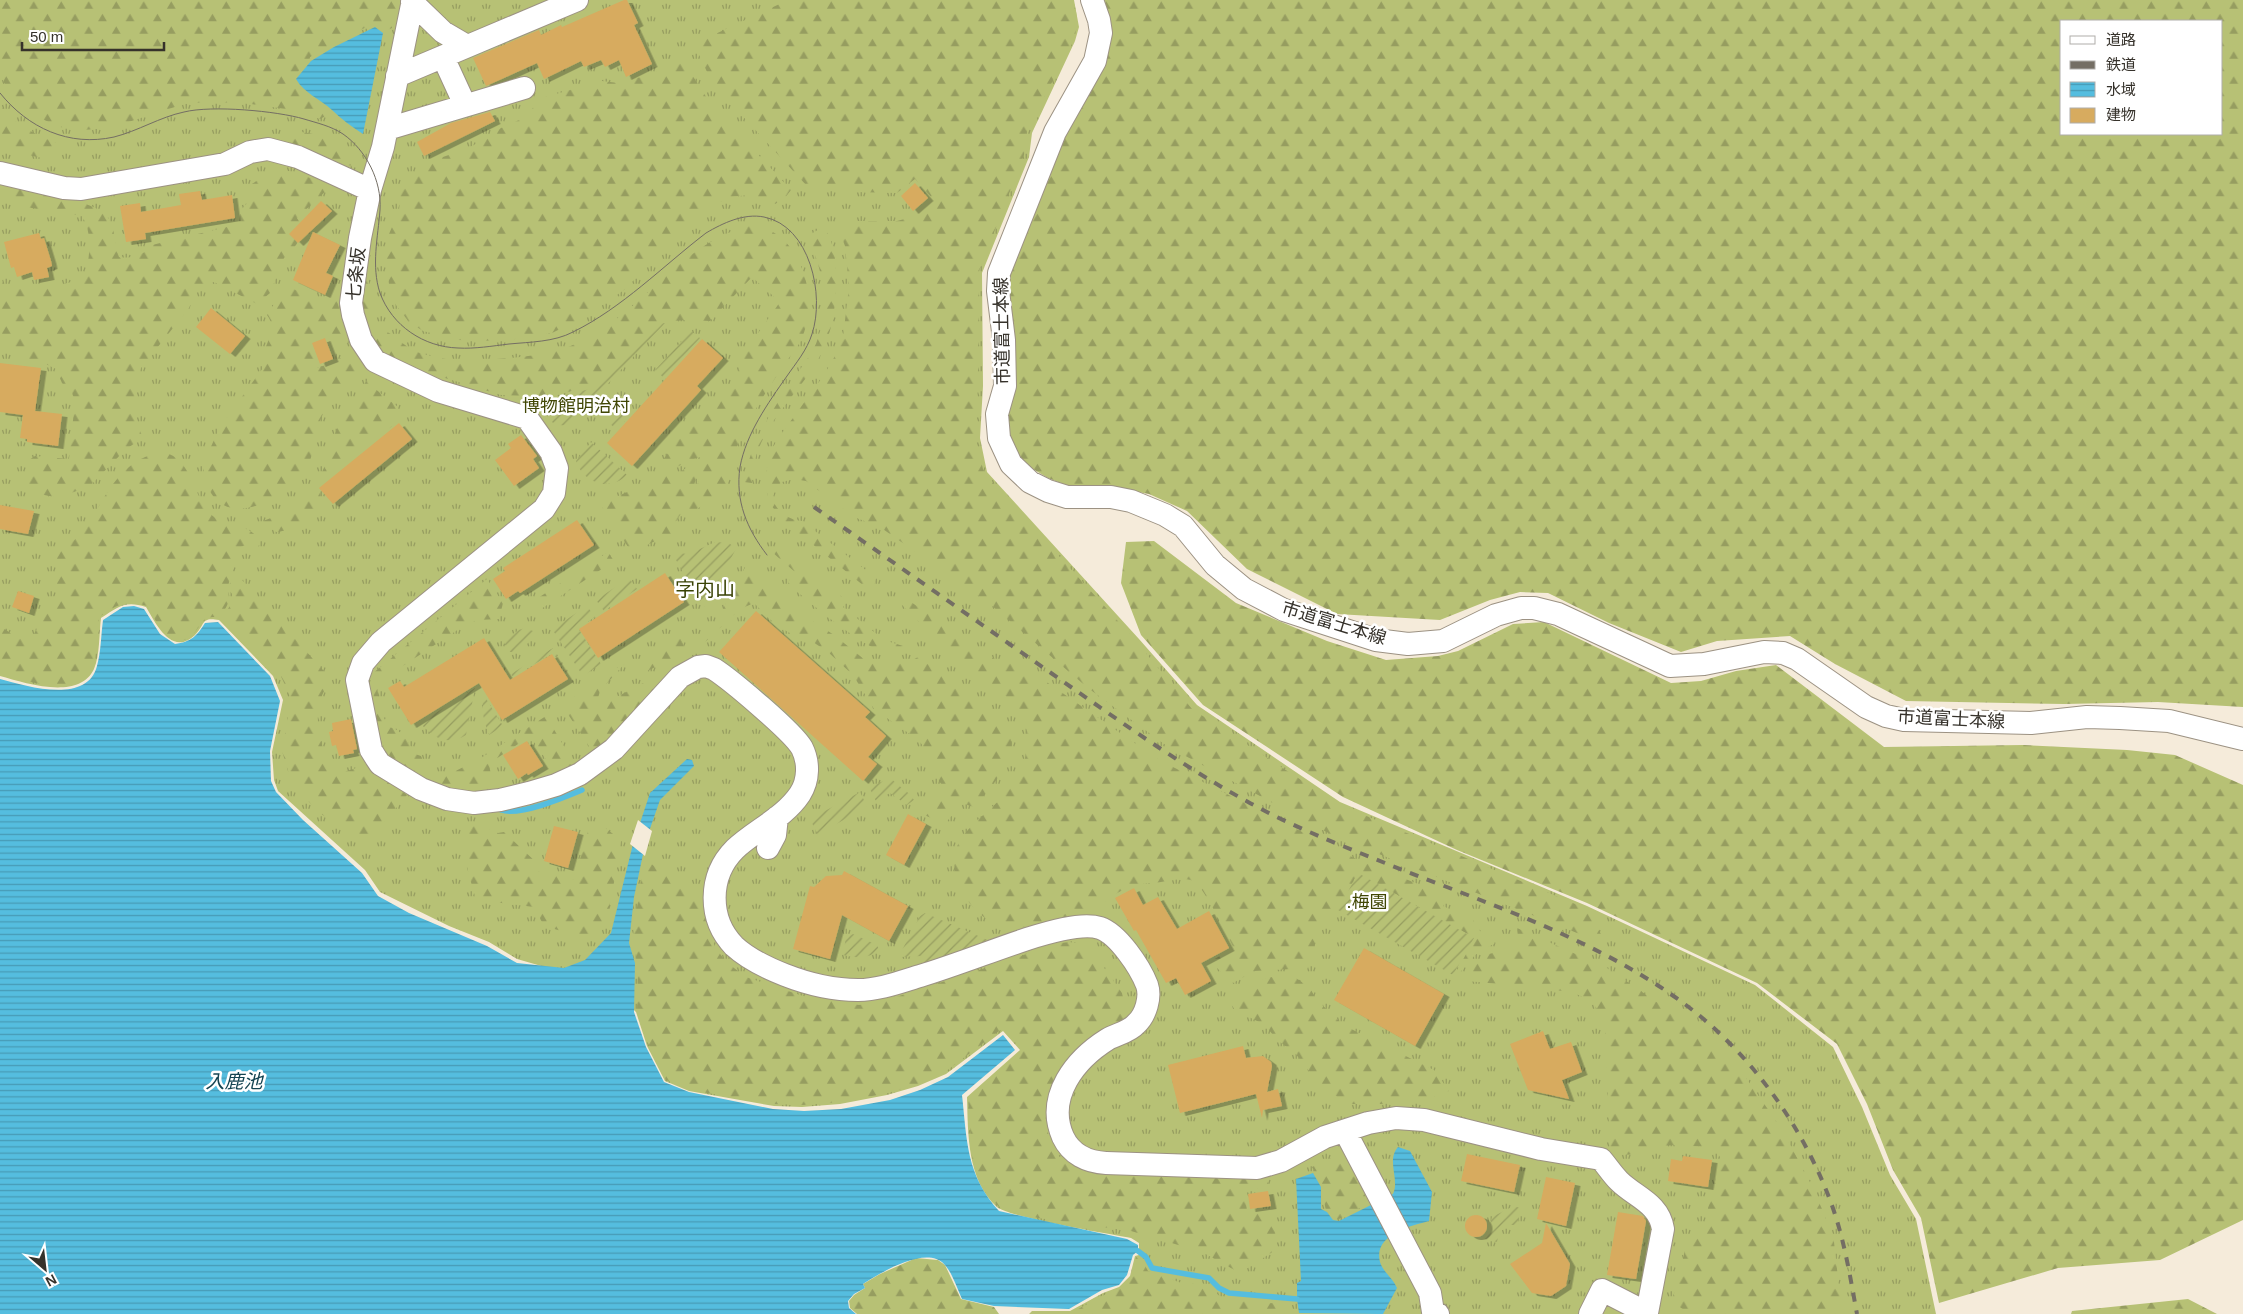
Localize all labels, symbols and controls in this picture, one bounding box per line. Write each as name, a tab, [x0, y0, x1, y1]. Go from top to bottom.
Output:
scale bar	[22, 20, 165, 52]
legend	[2060, 20, 2223, 135]
text: 50 m	[30, 28, 63, 45]
text: 道路	[2106, 31, 2136, 48]
text: 鉄道	[2106, 56, 2136, 73]
text: 水域	[2106, 81, 2136, 98]
text: 建物	[2106, 106, 2136, 123]
street label: 七条坂	[343, 246, 369, 302]
street label: 市道富士本線	[991, 277, 1013, 385]
park label: 博物館明治村	[522, 396, 630, 416]
district label: 字内山	[675, 578, 735, 600]
street label: 市道富士本線	[1279, 598, 1389, 648]
street label: 市道富士本線	[1897, 706, 2005, 732]
park label: .梅園	[1346, 892, 1388, 912]
water label: 入鹿池	[205, 1071, 264, 1092]
north arrow	[20, 1244, 70, 1294]
text: N	[43, 1271, 59, 1290]

